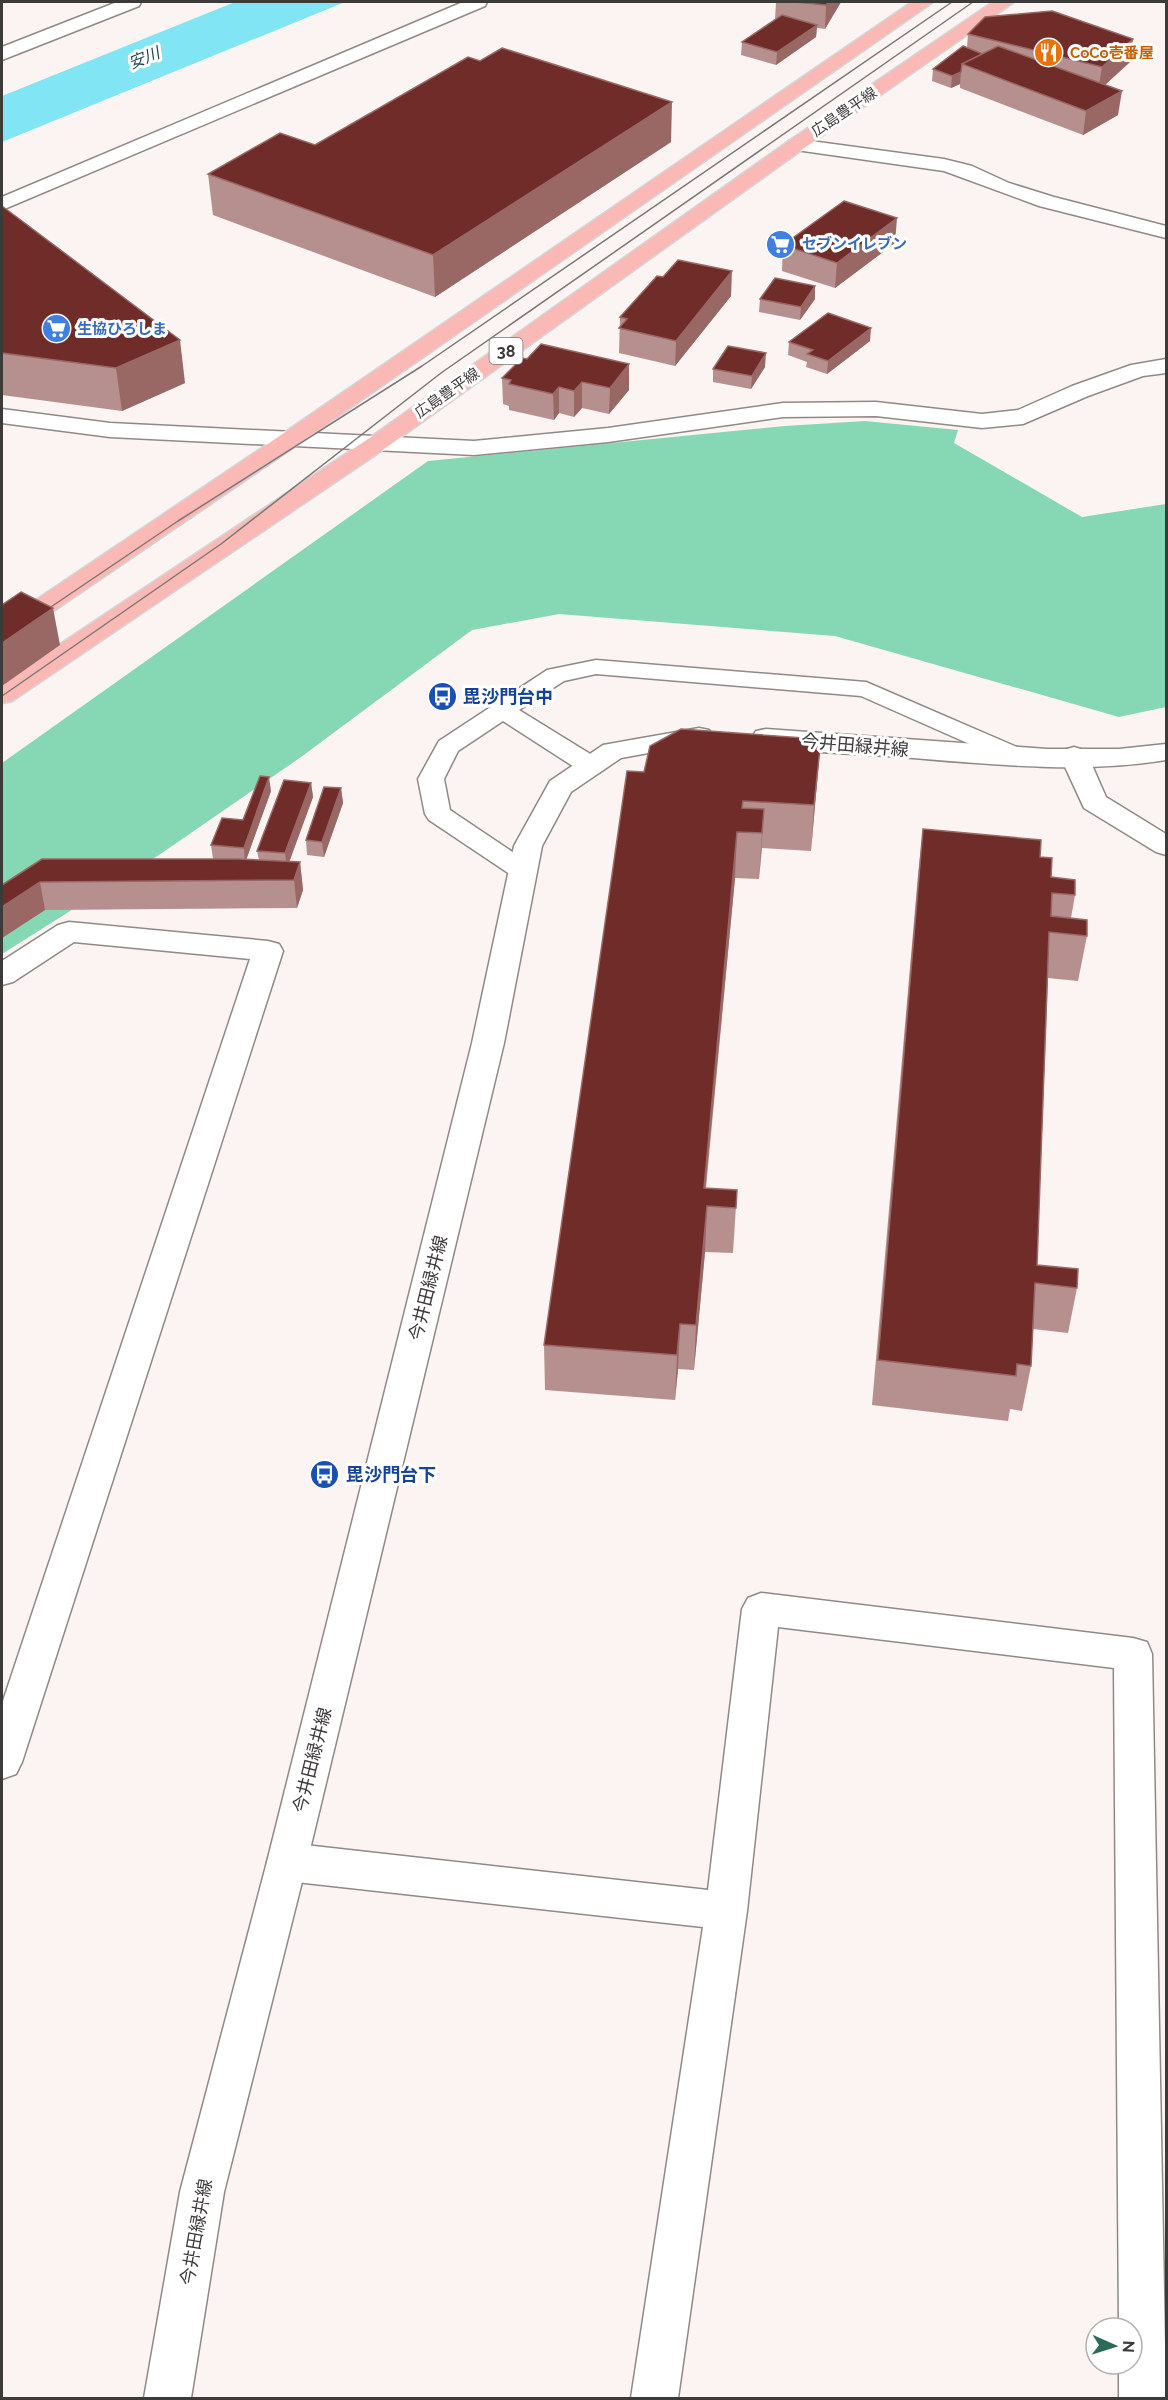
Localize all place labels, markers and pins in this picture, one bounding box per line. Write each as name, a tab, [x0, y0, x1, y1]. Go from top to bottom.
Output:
restaurant icon: CoCo壱番屋	[1033, 37, 1065, 69]
place label: CoCo壱番屋	[1070, 44, 1154, 62]
supermarket icon: セブンイレブン	[765, 228, 797, 260]
place label: セブンイレブン	[802, 235, 907, 253]
supermarket icon: 生協ひろしま	[40, 313, 72, 345]
place label: 生協ひろしま	[77, 320, 167, 338]
bus stop icon: 毘沙門台中	[426, 680, 458, 712]
place label: 毘沙門台中	[463, 686, 553, 707]
bus stop icon: 毘沙門台下	[309, 1458, 341, 1490]
place label: 毘沙門台下	[346, 1464, 436, 1485]

